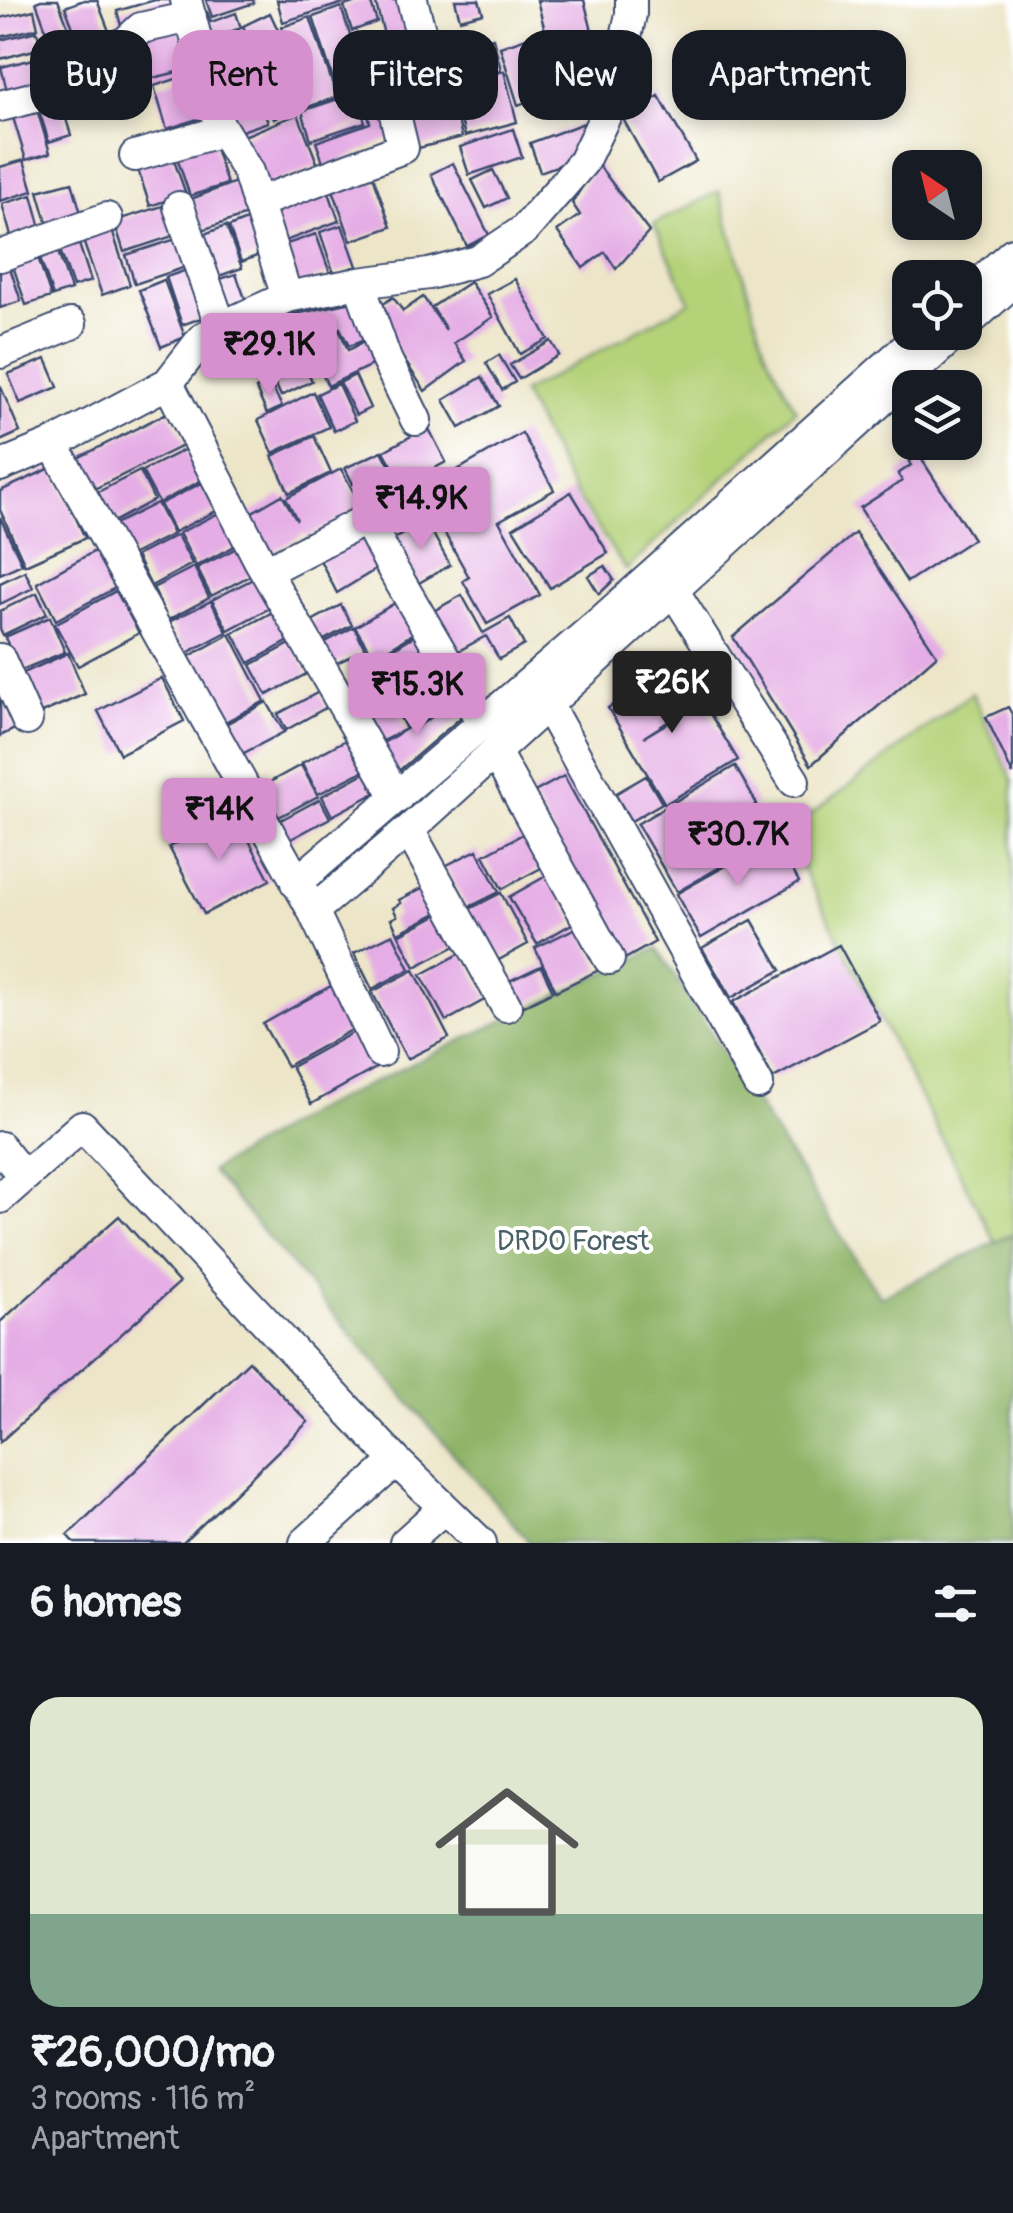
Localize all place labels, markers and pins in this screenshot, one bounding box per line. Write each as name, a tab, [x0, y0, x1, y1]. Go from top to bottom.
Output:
pin: ₹29.1K	[188, 313, 350, 398]
pin: ₹14.9K	[340, 467, 502, 552]
pin: ₹26K	[613, 651, 731, 736]
pin: ₹15.3K	[336, 653, 498, 738]
pin: ₹14K	[160, 778, 278, 863]
pin: ₹30.7K	[657, 803, 819, 888]

